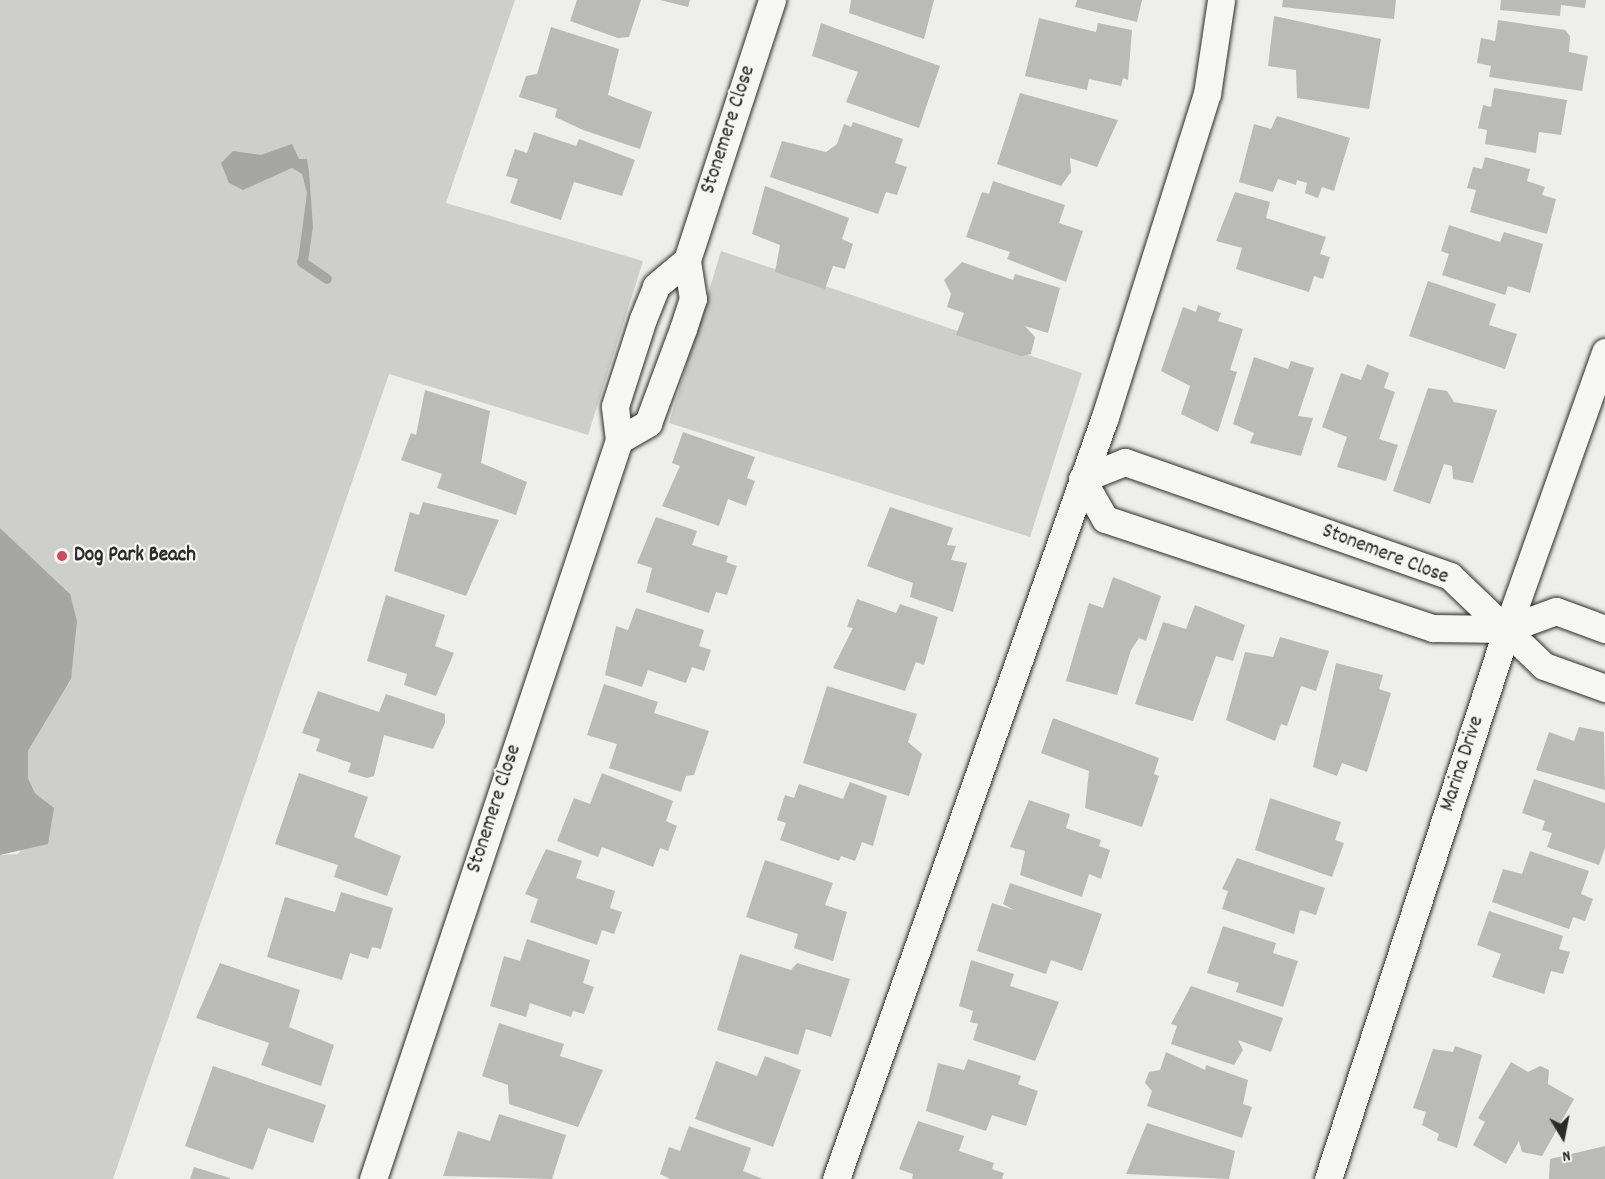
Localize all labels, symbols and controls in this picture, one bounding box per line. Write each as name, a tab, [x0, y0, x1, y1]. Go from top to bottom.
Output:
street label: Stonemere Close	[696, 63, 762, 197]
street label: Stonemere Close	[1318, 519, 1452, 591]
place label: Dog Park Beach	[74, 543, 196, 569]
marker: Dog Park Beach	[55, 549, 69, 563]
street label: Marina Drive	[1436, 713, 1490, 815]
street label: Stonemere Close	[462, 742, 528, 876]
north arrow	[1533, 1107, 1593, 1167]
text: N	[1560, 1143, 1572, 1167]

